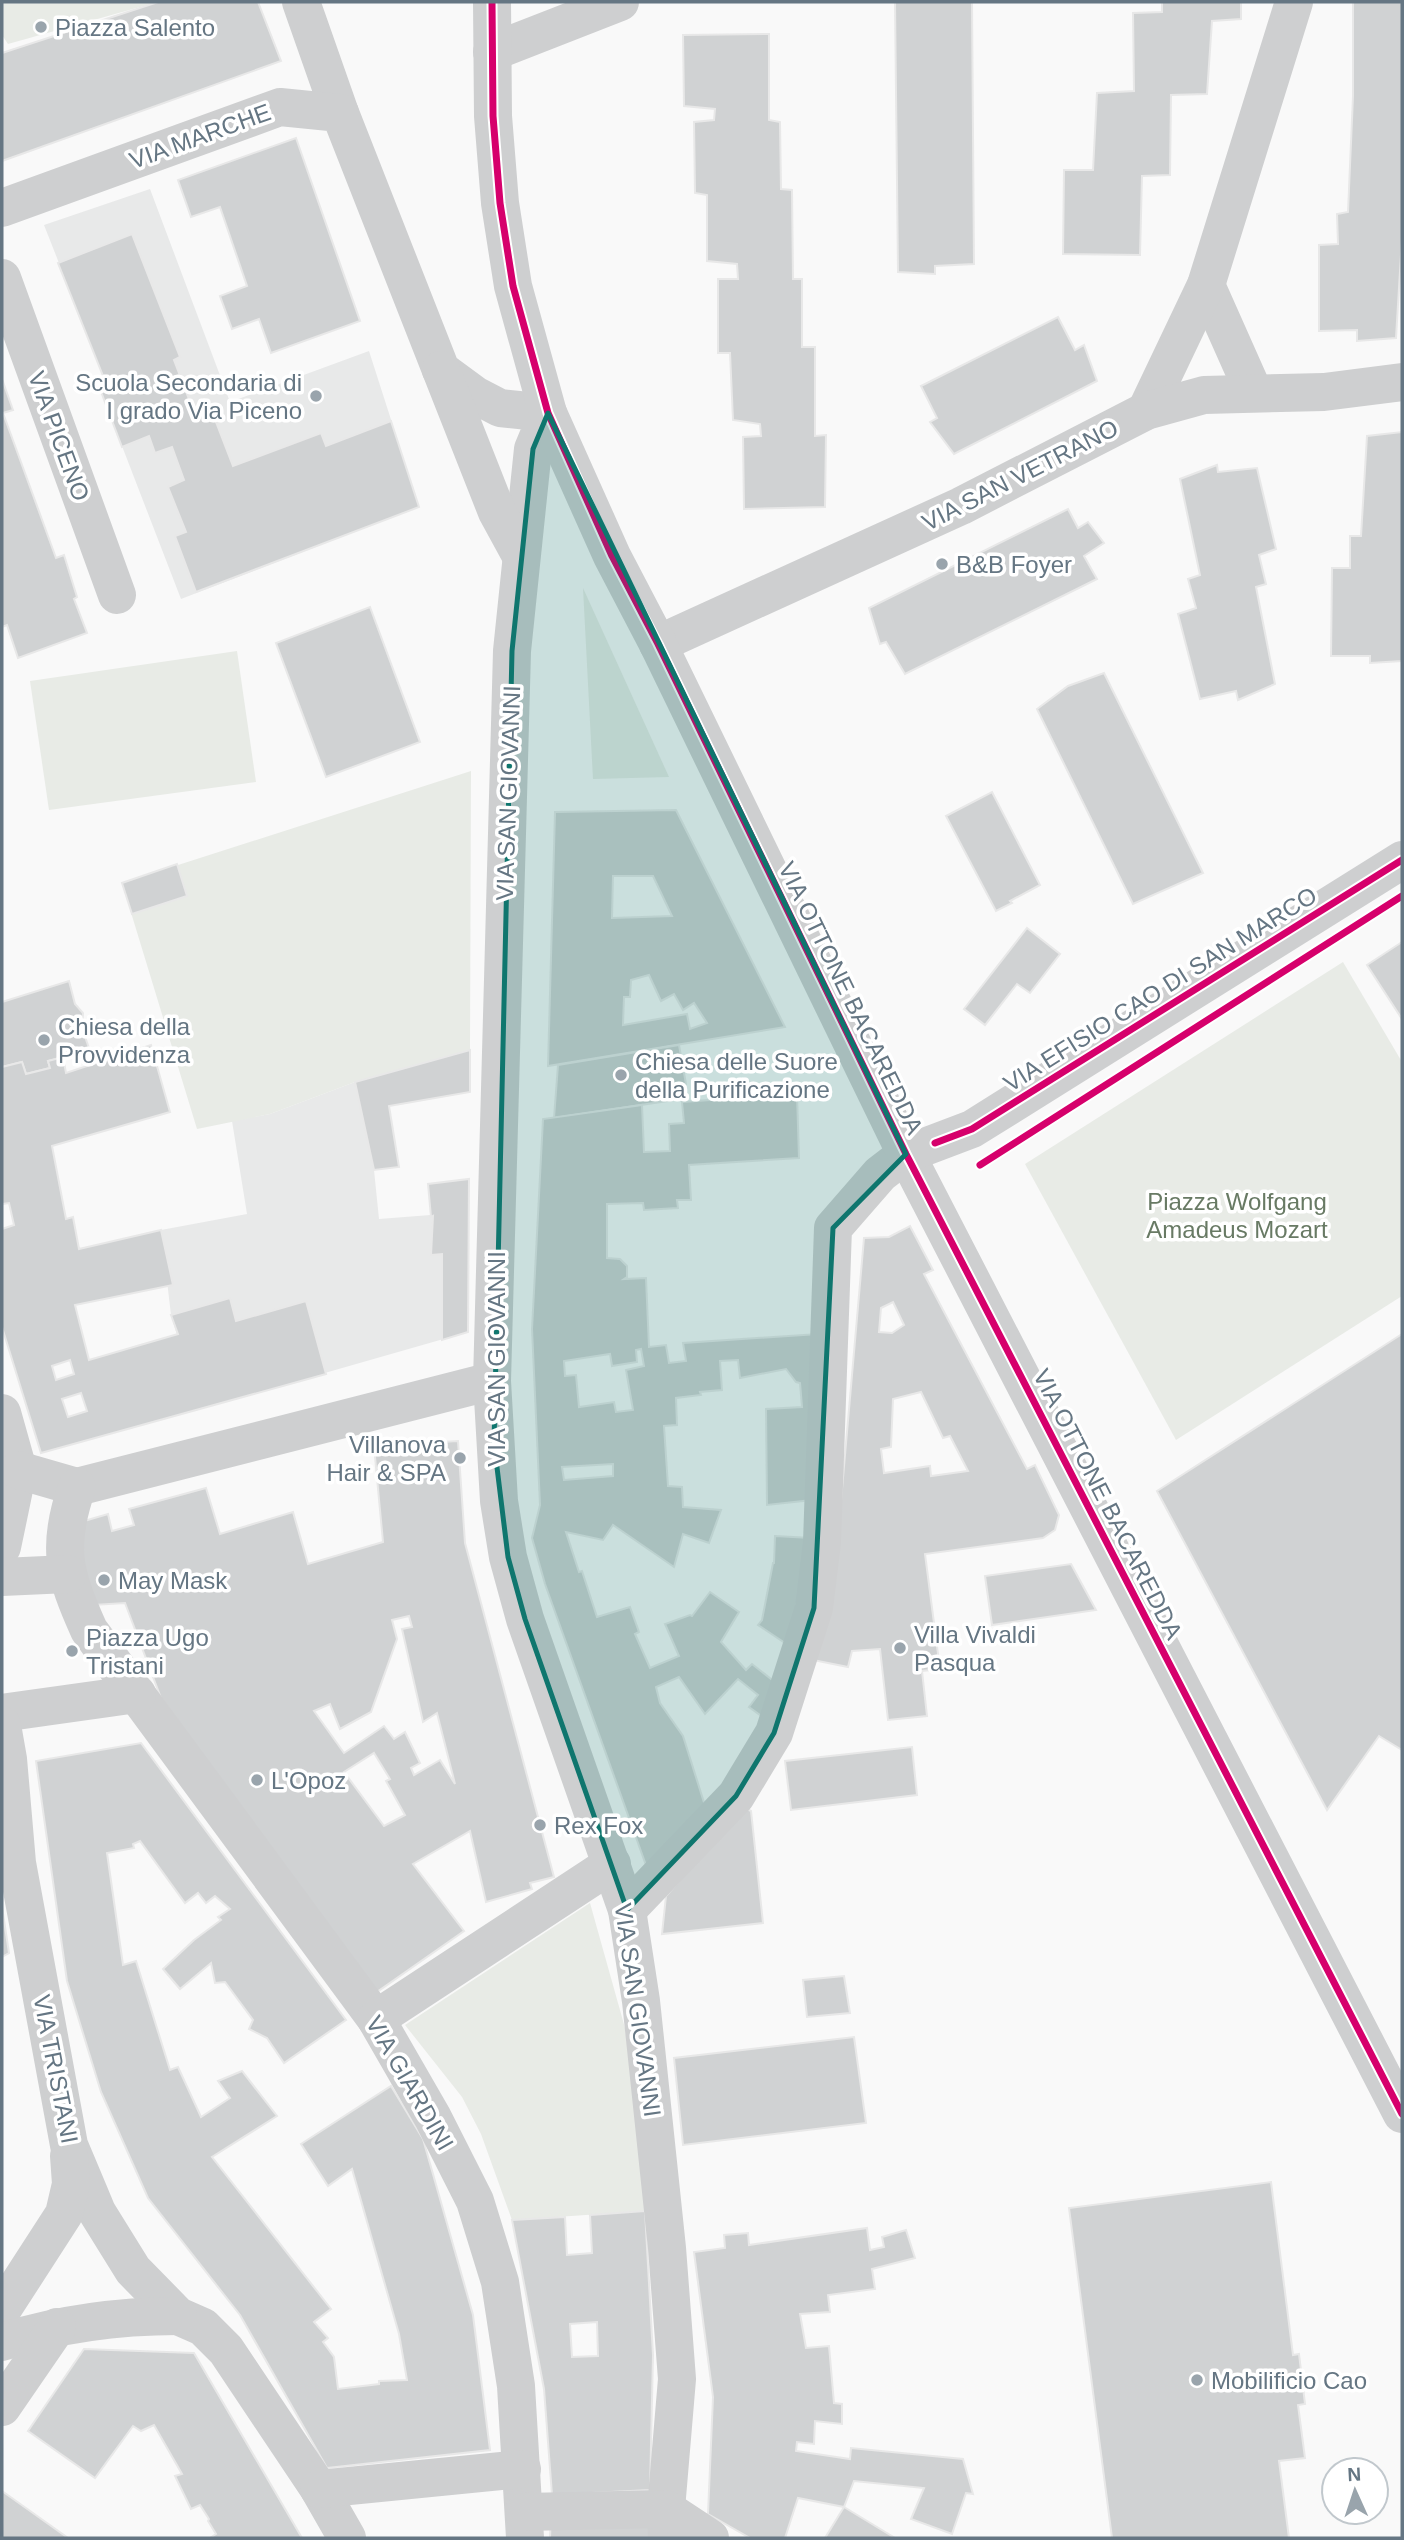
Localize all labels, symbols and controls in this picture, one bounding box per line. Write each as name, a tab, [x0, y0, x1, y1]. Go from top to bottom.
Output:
place label: Piazza Salento	[55, 14, 215, 41]
marker: Piazza Salento	[33, 19, 49, 35]
street label: VIA MARCHE	[126, 98, 274, 174]
street label: VIA PICENO	[23, 367, 95, 505]
place label: Scuola Secondaria di I grado Via Piceno	[75, 369, 302, 424]
marker: Scuola Secondaria di I grado Via Piceno	[308, 388, 324, 404]
street label: VIA SAN VETRANO	[918, 414, 1122, 536]
place label: B&B Foyer	[956, 551, 1072, 578]
marker: B&B Foyer	[934, 556, 950, 572]
street label: VIA SAN GIOVANNI	[491, 685, 525, 901]
street label: VIA OTTONE BACAREDDA	[773, 857, 929, 1139]
street label: VIA EFISIO CAO DI SAN MARCO	[998, 881, 1322, 1097]
place label: Chiesa della Provvidenza	[58, 1013, 191, 1068]
marker: Chiesa della Provvidenza	[36, 1032, 52, 1048]
place label: Chiesa delle Suore della Purificazione	[635, 1048, 838, 1103]
marker: Chiesa delle Suore della Purificazione	[613, 1067, 629, 1083]
park label: Piazza Wolfgang Amadeus Mozart	[1146, 1188, 1328, 1243]
street label: VIA SAN GIOVANNI	[483, 1251, 510, 1467]
street label: VIA OTTONE BACAREDDA	[1028, 1364, 1188, 1644]
place label: Villanova Hair & SPA	[326, 1431, 447, 1486]
marker: Villanova Hair & SPA	[452, 1450, 468, 1466]
place label: May Mask	[118, 1567, 228, 1594]
marker: May Mask	[96, 1572, 112, 1588]
place label: Villa Vivaldi Pasqua	[914, 1621, 1036, 1676]
place label: Piazza Ugo Tristani	[86, 1624, 209, 1679]
marker: Villa Vivaldi Pasqua	[892, 1640, 908, 1656]
marker: Piazza Ugo Tristani	[64, 1643, 80, 1659]
place label: L'Opoz	[271, 1767, 346, 1794]
marker: L'Opoz	[249, 1772, 265, 1788]
place label: Rex Fox	[554, 1812, 643, 1839]
marker: Rex Fox	[532, 1817, 548, 1833]
street label: VIA SAN GIOVANNI	[610, 1901, 666, 2119]
street label: VIA TRISTANI	[28, 1992, 84, 2146]
street label: VIA GIARDINI	[361, 2011, 459, 2155]
place label: Mobilificio Cao	[1211, 2367, 1367, 2394]
marker: Mobilificio Cao	[1189, 2372, 1205, 2388]
north arrow	[1320, 2456, 1390, 2526]
text: N	[1347, 2464, 1362, 2485]

